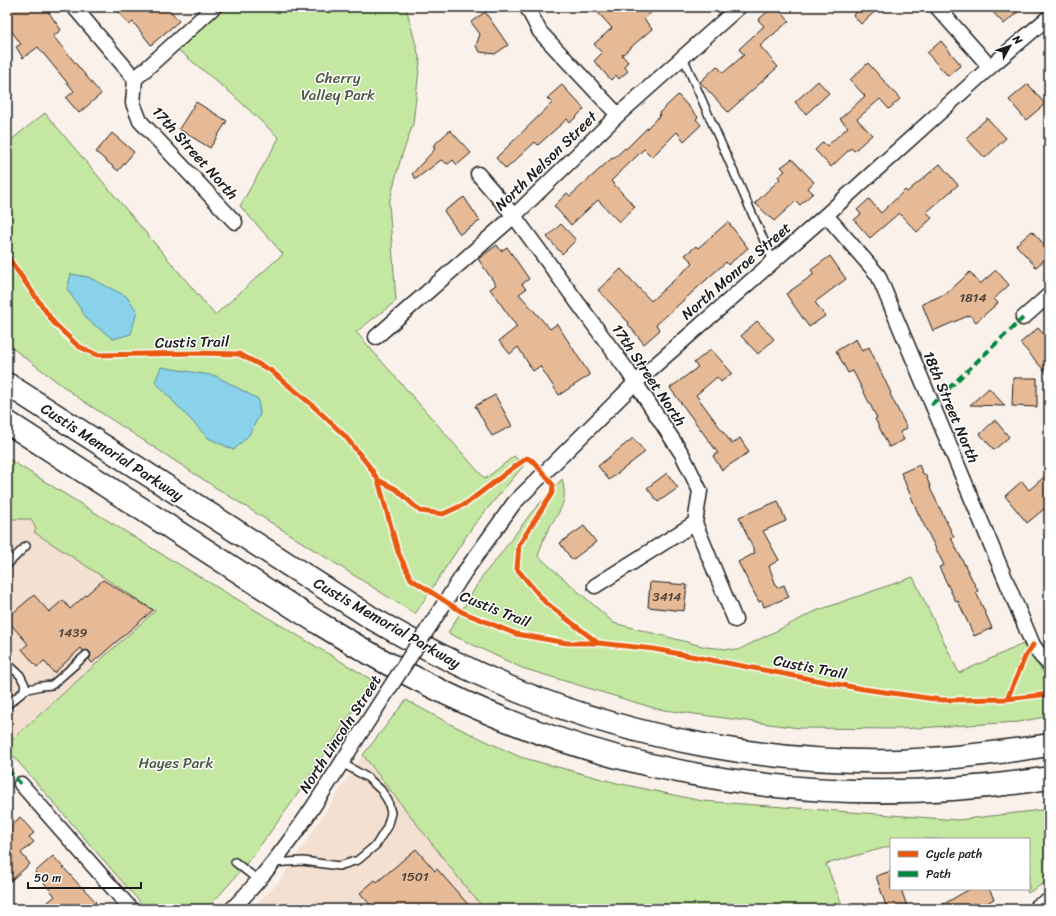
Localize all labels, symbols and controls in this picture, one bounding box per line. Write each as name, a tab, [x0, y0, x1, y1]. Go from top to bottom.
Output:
north arrow	[990, 26, 1030, 66]
text: N	[1007, 30, 1027, 49]
park label: Cherry Valley Park	[301, 65, 375, 108]
street label: 17th Street North	[145, 100, 245, 206]
street label: North Nelson Street	[488, 104, 604, 217]
street label: North Monroe Street	[675, 215, 797, 327]
house number: 1814	[959, 286, 987, 309]
street label: 17th Street North	[605, 318, 693, 432]
street label: Custis Trail	[155, 328, 230, 356]
street label: 18th Street North	[916, 347, 986, 467]
street label: Custis Memorial Parkway	[35, 396, 189, 508]
street label: Custis Memorial Parkway	[309, 570, 466, 676]
street label: Custis Trail	[456, 583, 535, 635]
house number: 3414	[653, 585, 681, 608]
house number: 1439	[59, 621, 87, 644]
street label: Custis Trail	[771, 647, 850, 687]
street label: North Lincoln Street	[292, 669, 388, 798]
park label: Hayes Park	[139, 750, 214, 776]
legend	[890, 838, 1030, 890]
text: Cycle path	[926, 843, 982, 865]
text: Path	[926, 863, 951, 885]
scale bar	[28, 864, 141, 890]
house number: 1501	[401, 865, 429, 888]
text: 50 m	[34, 867, 61, 889]

